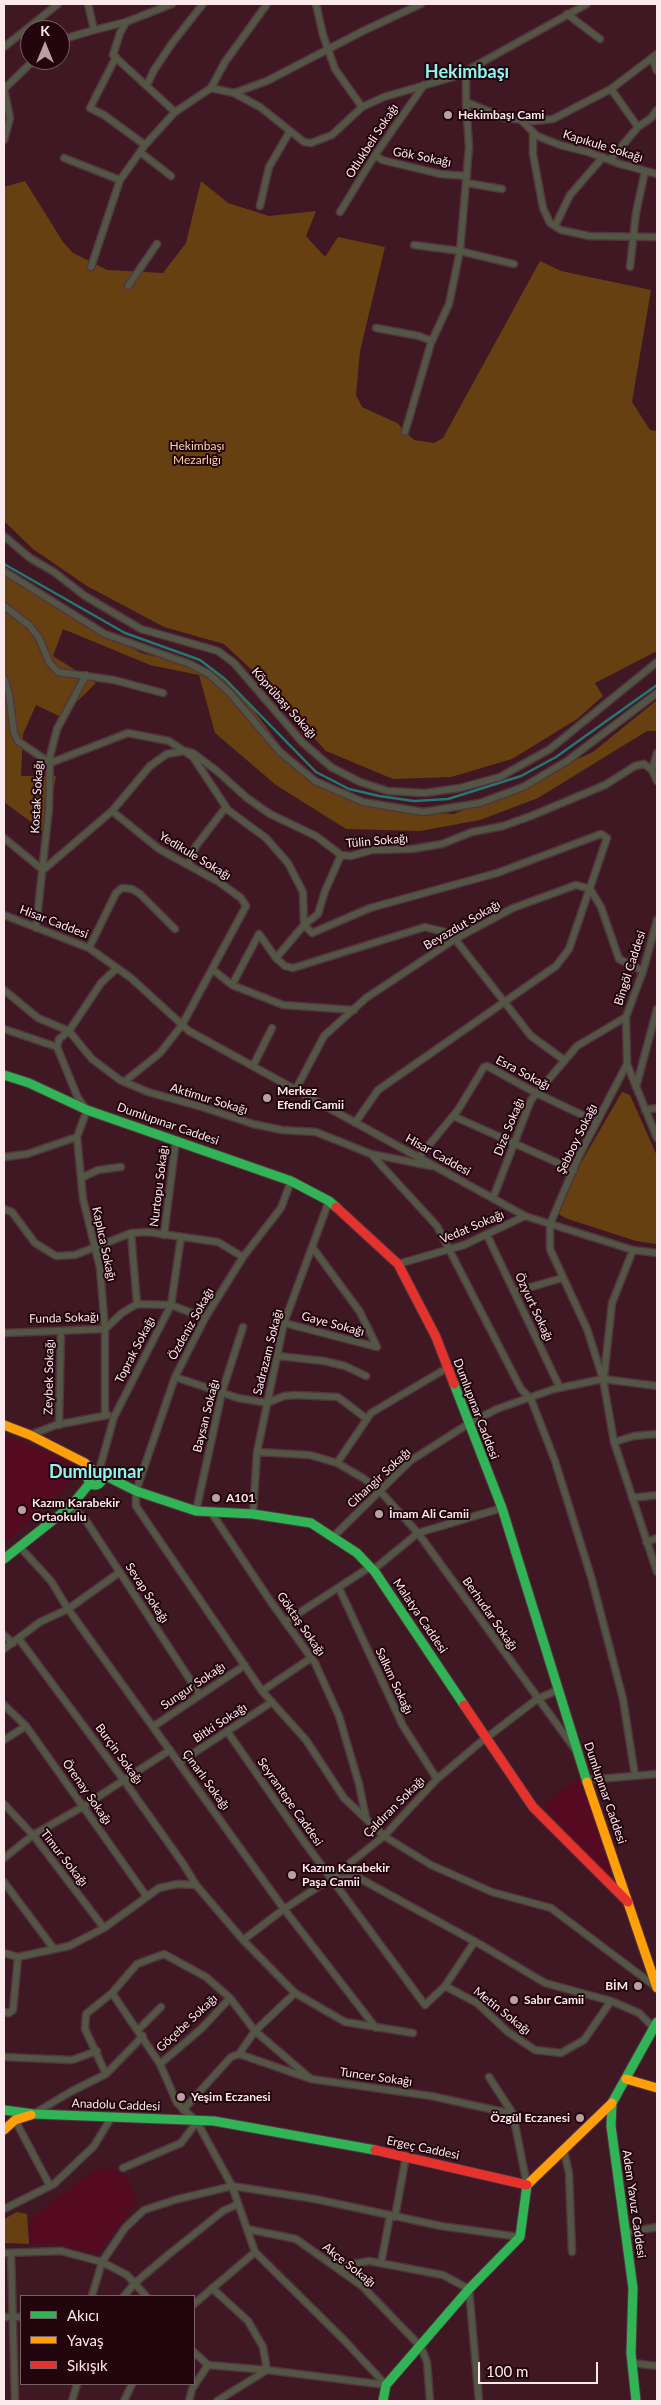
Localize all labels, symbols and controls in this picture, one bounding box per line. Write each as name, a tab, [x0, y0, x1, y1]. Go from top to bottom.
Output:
north arrow	[20, 20, 70, 70]
text: K	[40, 22, 50, 39]
district label: Hekimbaşı	[425, 61, 509, 83]
street label: Otlukbeli Sokağı	[343, 101, 401, 181]
place label: Hekimbaşı Cami	[458, 108, 544, 122]
marker: Hekimbaşı Cami	[442, 109, 454, 121]
street label: Kapıkule Sokağı	[561, 127, 645, 165]
street label: Gök Sokağı	[392, 144, 452, 170]
park label: Hekimbaşı Mezarlığı	[170, 439, 224, 467]
street label: Köprübaşı Sokağı	[248, 665, 320, 741]
street label: Kostak Sokağı	[28, 760, 46, 834]
street label: Yedikule Sokağı	[156, 829, 234, 883]
street label: Tülin Sokağı	[345, 831, 409, 851]
street label: Beyazdut Sokağı	[421, 897, 503, 953]
street label: Hisar Caddesi	[18, 902, 90, 942]
street label: Bingöl Caddesi	[611, 929, 649, 1007]
street label: Esra Sokağı	[493, 1053, 553, 1093]
street label: Aktimur Sokağı	[169, 1080, 249, 1118]
place label: Merkez Efendi Camii	[277, 1084, 344, 1112]
marker: Merkez Efendi Camii	[261, 1092, 273, 1104]
street label: Dize Sokağı	[491, 1096, 527, 1158]
street label: Dumlupınar Caddesi	[115, 1100, 221, 1148]
street label: Şebboy Sokağı	[554, 1101, 600, 1177]
street label: Hisar Caddesi	[403, 1131, 473, 1179]
street label: Nurtopu Sokağı	[147, 1144, 171, 1228]
street label: Kaplıca Sokağı	[89, 1206, 119, 1282]
street label: Vedat Sokağı	[438, 1207, 506, 1247]
street label: Özyurt Sokağı	[512, 1270, 556, 1344]
street label: Özdeniz Sokağı	[165, 1285, 217, 1363]
street label: Sadrazam Sokağı	[250, 1307, 286, 1397]
street label: Gaye Sokağı	[300, 1309, 366, 1339]
street label: Funda Sokağı	[29, 1310, 99, 1326]
street label: Toprak Sokağı	[112, 1314, 158, 1386]
street label: Zeybek Sokağı	[41, 1339, 57, 1415]
street label: Dumlupınar Caddesi	[450, 1357, 502, 1461]
street label: Baysan Sokağı	[190, 1378, 222, 1454]
street label: Cihangir Sokağı	[344, 1445, 414, 1511]
district label: Dumlupınar	[49, 1461, 143, 1483]
place label: A101	[226, 1491, 255, 1505]
marker: A101	[210, 1492, 222, 1504]
place label: Kazım Karabekir Ortaokulu	[32, 1496, 120, 1524]
marker: Kazım Karabekir Ortaokulu	[16, 1504, 28, 1516]
place label: İmam Ali Camii	[389, 1507, 469, 1521]
marker: İmam Ali Camii	[373, 1508, 385, 1520]
street label: Sevap Sokağı	[122, 1560, 172, 1626]
street label: Berhudar Sokağı	[459, 1575, 521, 1653]
street label: Malatya Caddesi	[390, 1576, 450, 1656]
street label: Göktaş Sokağı	[274, 1589, 328, 1659]
street label: Salkım Sokağı	[372, 1646, 416, 1716]
street label: Sungur Sokağı	[158, 1659, 228, 1713]
street label: Bitki Sokağı	[190, 1700, 250, 1746]
street label: Burçin Sokağı	[92, 1721, 146, 1787]
street label: Dumlupınar Caddesi	[581, 1740, 629, 1846]
street label: Çınarlı Sokağı	[179, 1747, 233, 1813]
street label: Seyrantepe Caddesi	[254, 1755, 326, 1849]
street label: Örenay Sokağı	[59, 1757, 115, 1827]
street label: Çaldıran Sokağı	[360, 1773, 428, 1841]
street label: Timur Sokağı	[37, 1827, 91, 1889]
place label: Kazım Karabekir Paşa Camii	[302, 1861, 390, 1889]
marker: Kazım Karabekir Paşa Camii	[286, 1869, 298, 1881]
place label: BİM	[605, 1979, 628, 1993]
marker: BİM	[632, 1980, 644, 1992]
street label: Metin Sokağı	[470, 1984, 534, 2038]
street label: Göçebe Sokağı	[154, 1991, 220, 2055]
place label: Sabır Camii	[524, 1993, 584, 2007]
marker: Sabır Camii	[508, 1994, 520, 2006]
street label: Tuncer Sokağı	[339, 2065, 413, 2089]
place label: Yeşim Eczanesi	[191, 2090, 271, 2104]
marker: Yeşim Eczanesi	[175, 2091, 187, 2103]
street label: Anadolu Caddesi	[71, 2096, 161, 2114]
place label: Özgül Eczanesi	[490, 2111, 570, 2125]
marker: Özgül Eczanesi	[574, 2112, 586, 2124]
street label: Ergeç Caddesi	[385, 2133, 461, 2163]
street label: Adem Yavuz Caddesi	[619, 2149, 649, 2259]
street label: Akçe Sokağı	[320, 2240, 378, 2290]
legend	[20, 2295, 195, 2385]
text: Akıcı	[67, 2306, 99, 2324]
text: Yavaş	[67, 2331, 104, 2349]
scale bar	[481, 2352, 601, 2384]
text: Sıkışık	[67, 2356, 108, 2374]
text: 100 m	[486, 2362, 528, 2380]

